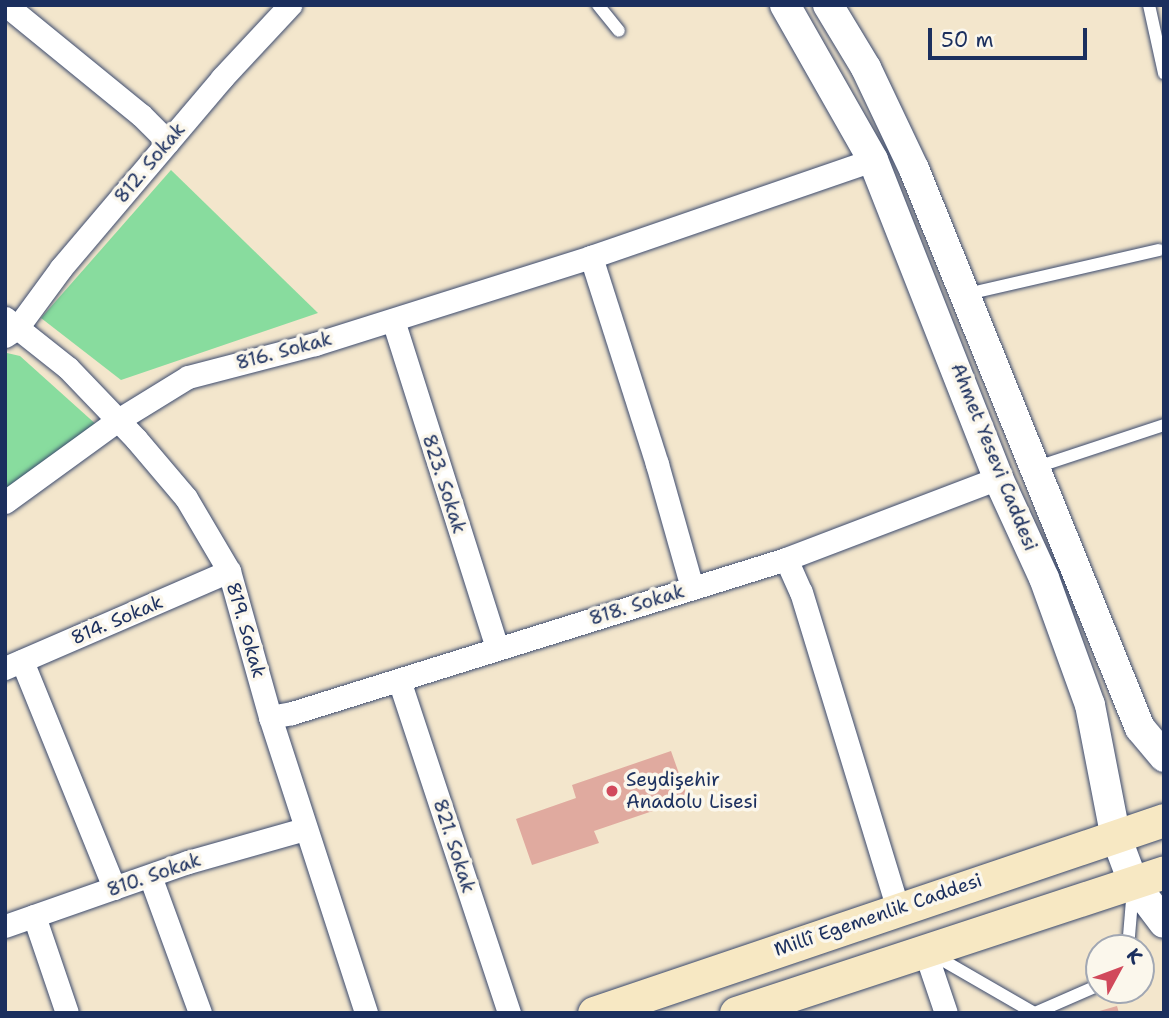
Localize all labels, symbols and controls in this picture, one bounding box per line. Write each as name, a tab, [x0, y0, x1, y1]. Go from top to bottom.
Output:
scale bar	[931, 14, 1090, 58]
text: 50 m	[941, 26, 994, 54]
street label: 812. Sokak	[110, 118, 190, 208]
street label: 816. Sokak	[234, 327, 334, 375]
street label: Ahmet Yesevi Caddesi	[946, 360, 1042, 554]
street label: 823. Sokak	[417, 432, 471, 536]
street label: 819. Sokak	[221, 580, 271, 680]
street label: 818. Sokak	[587, 580, 687, 630]
street label: 814. Sokak	[68, 590, 166, 650]
place label: Seydişehir Anadolu Lisesi	[626, 769, 758, 813]
marker: Seydişehir Anadolu Lisesi	[604, 783, 620, 799]
street label: 821. Sokak	[428, 796, 480, 896]
street label: 810. Sokak	[104, 848, 204, 902]
street label: Millî Egemenlik Caddesi	[771, 869, 985, 961]
north arrow	[1085, 934, 1155, 1004]
text: K	[1121, 943, 1148, 969]

